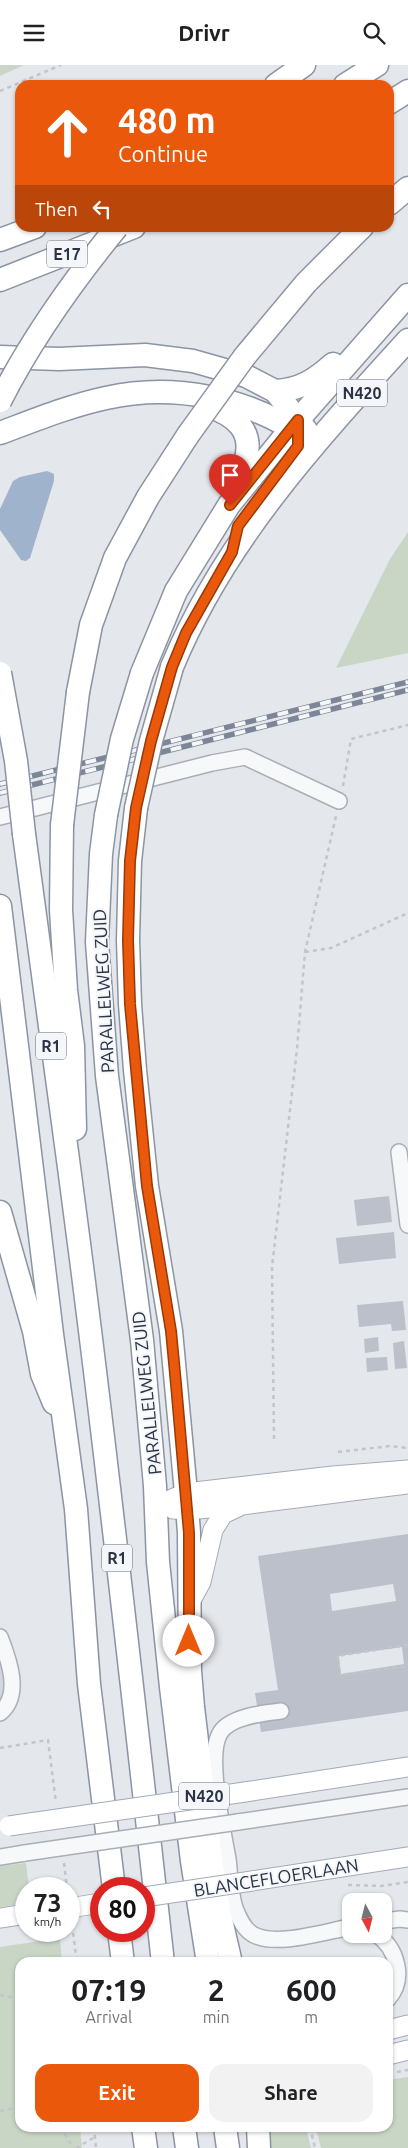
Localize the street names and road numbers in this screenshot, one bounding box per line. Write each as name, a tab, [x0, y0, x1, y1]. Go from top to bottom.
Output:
road number: E17	[47, 240, 87, 267]
road number: N420	[337, 379, 387, 407]
street label: PARALLELWEG ZUID	[89, 908, 117, 1074]
road number: R1	[36, 1033, 66, 1059]
street label: PARALLELWEG ZUID	[127, 1310, 165, 1476]
road number: R1	[102, 1545, 132, 1571]
road number: N420	[179, 1783, 229, 1809]
street label: BLANCEFLOERLAAN	[192, 1854, 360, 1900]

